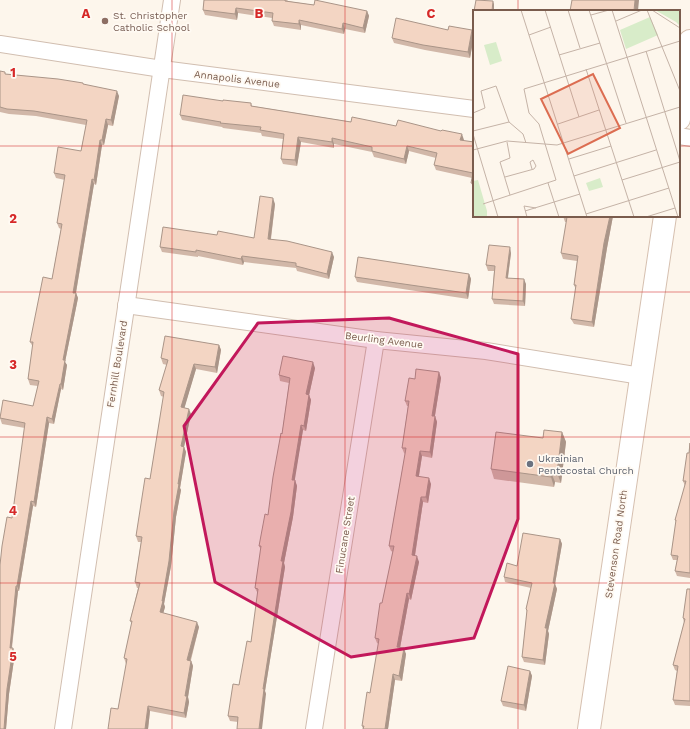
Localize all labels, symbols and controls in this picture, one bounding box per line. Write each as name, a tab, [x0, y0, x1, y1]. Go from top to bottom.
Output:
text: A	[82, 6, 91, 21]
text: B	[255, 6, 264, 21]
text: C	[427, 6, 436, 21]
place label: St. Christopher Catholic School	[113, 10, 190, 33]
inset map	[473, 10, 680, 217]
marker: St. Christopher Catholic School	[100, 16, 110, 26]
text: 1	[10, 65, 16, 80]
street label: Annapolis Avenue	[194, 68, 281, 90]
text: 2	[9, 211, 17, 226]
street label: Fernhill Boulevard	[105, 320, 129, 408]
street label: Beurling Avenue	[345, 330, 424, 350]
text: 3	[9, 357, 17, 372]
place label: Ukrainian Pentecostal Church	[538, 453, 634, 476]
marker: Ukrainian Pentecostal Church	[525, 459, 535, 469]
street label: Stevenson Road North	[603, 489, 629, 599]
street label: Finucane Street	[333, 495, 357, 574]
text: 4	[9, 503, 18, 518]
text: 5	[9, 649, 17, 664]

